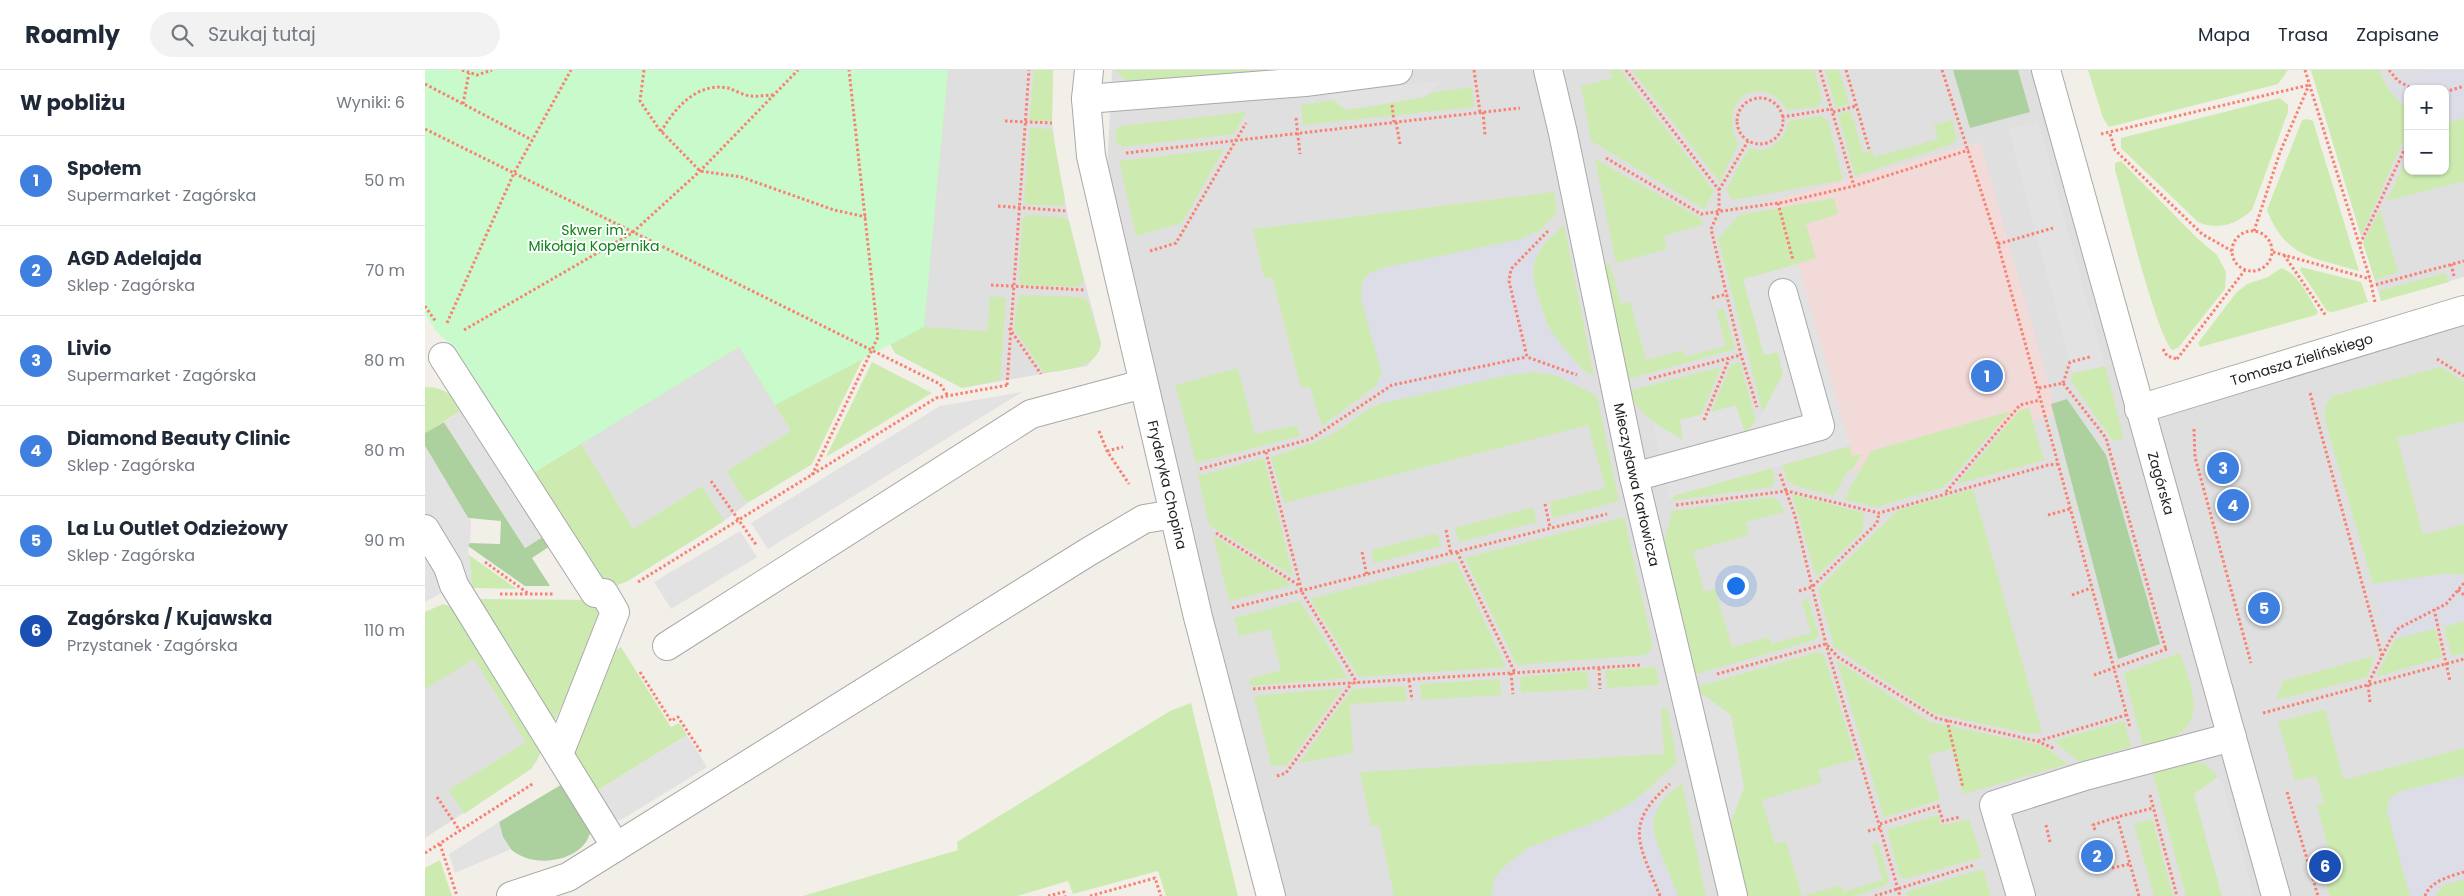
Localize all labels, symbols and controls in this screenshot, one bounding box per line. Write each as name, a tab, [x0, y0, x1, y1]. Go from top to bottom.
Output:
search box	[150, 12, 500, 57]
text: Roamly	[25, 18, 120, 51]
icon: search	[168, 21, 196, 49]
text: Szukaj tutaj	[208, 21, 316, 48]
text: Mapa	[2198, 22, 2250, 47]
text: Trasa	[2278, 22, 2328, 47]
text: Zapisane	[2356, 22, 2439, 47]
map controls	[2404, 85, 2449, 175]
button: +	[2404, 85, 2449, 130]
text: W pobliżu	[20, 88, 125, 117]
text: Wyniki: 6	[336, 91, 405, 114]
button: −	[2404, 130, 2449, 175]
text: Społem	[67, 155, 142, 182]
text: 1	[33, 169, 39, 192]
text: 50 m	[364, 169, 405, 192]
text: Supermarket · Zagórska	[67, 184, 256, 207]
park label: Skwer im. Mikołaja Kopernika	[528, 220, 660, 256]
text: AGD Adelajda	[67, 245, 202, 272]
text: 2	[31, 259, 41, 282]
text: 70 m	[365, 259, 405, 282]
text: Sklep · Zagórska	[67, 274, 195, 297]
street label: Tomasza Zielińskiego	[2228, 328, 2375, 391]
text: Livio	[67, 335, 111, 362]
text: 3	[31, 349, 41, 372]
text: 80 m	[364, 349, 405, 372]
pin: 1	[1971, 357, 2003, 395]
text: Supermarket · Zagórska	[67, 364, 256, 387]
street label: Mieczysława Karłowicza	[1609, 401, 1665, 568]
street label: Fryderyka Chopina	[1143, 418, 1192, 551]
text: Diamond Beauty Clinic	[67, 425, 291, 452]
text: 4	[31, 439, 41, 462]
text: 80 m	[364, 439, 405, 462]
street label: Zagórska	[2143, 449, 2179, 517]
pin: 3	[2207, 449, 2239, 487]
text: Sklep · Zagórska	[67, 454, 195, 477]
pin: 4	[2217, 486, 2249, 524]
text: La Lu Outlet Odzieżowy	[67, 515, 288, 542]
text: 5	[31, 529, 41, 552]
text: 90 m	[364, 529, 405, 552]
text: Sklep · Zagórska	[67, 544, 195, 567]
your location	[1723, 573, 1749, 599]
pin: 5	[2248, 589, 2280, 627]
text: Zagórska / Kujawska	[67, 605, 273, 632]
text: 6	[31, 619, 41, 642]
text: 110 m	[364, 619, 405, 642]
text: Przystanek · Zagórska	[67, 634, 238, 657]
pin: 2	[2081, 837, 2113, 875]
pin: 6	[2309, 847, 2341, 885]

